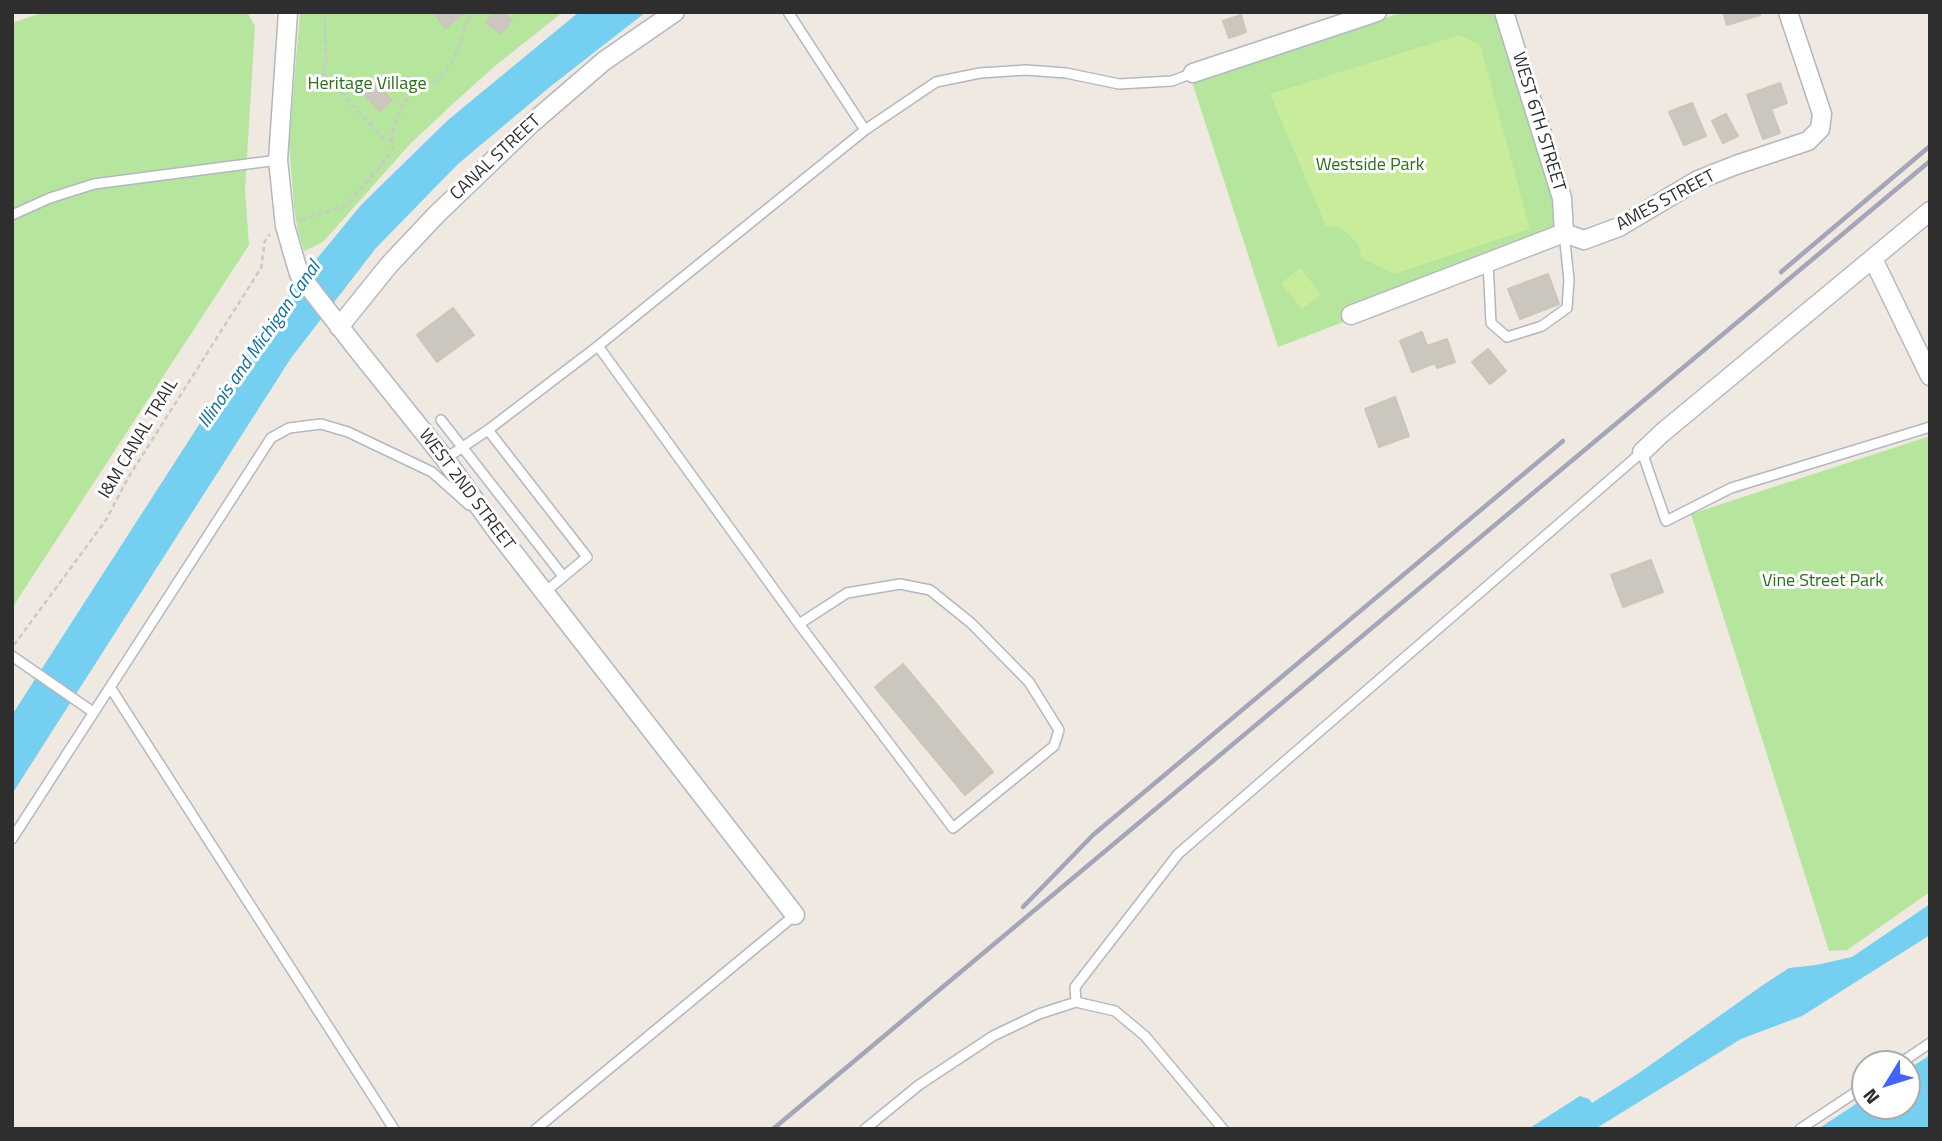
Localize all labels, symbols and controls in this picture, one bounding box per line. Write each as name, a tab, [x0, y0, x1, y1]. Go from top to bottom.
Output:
street label: WEST 6TH STREET	[1507, 50, 1569, 194]
park label: Heritage Village	[307, 74, 427, 96]
street label: CANAL STREET	[446, 111, 546, 205]
park label: Westside Park	[1316, 155, 1424, 177]
street label: AMES STREET	[1613, 166, 1719, 236]
water label: Illinois and Michigan Canal	[194, 257, 326, 433]
street label: I&M CANAL TRAIL	[95, 375, 183, 503]
street label: WEST 2ND STREET	[413, 425, 519, 555]
park label: Vine Street Park	[1762, 571, 1884, 593]
north arrow	[1851, 1050, 1921, 1120]
text: N	[1855, 1083, 1886, 1111]

